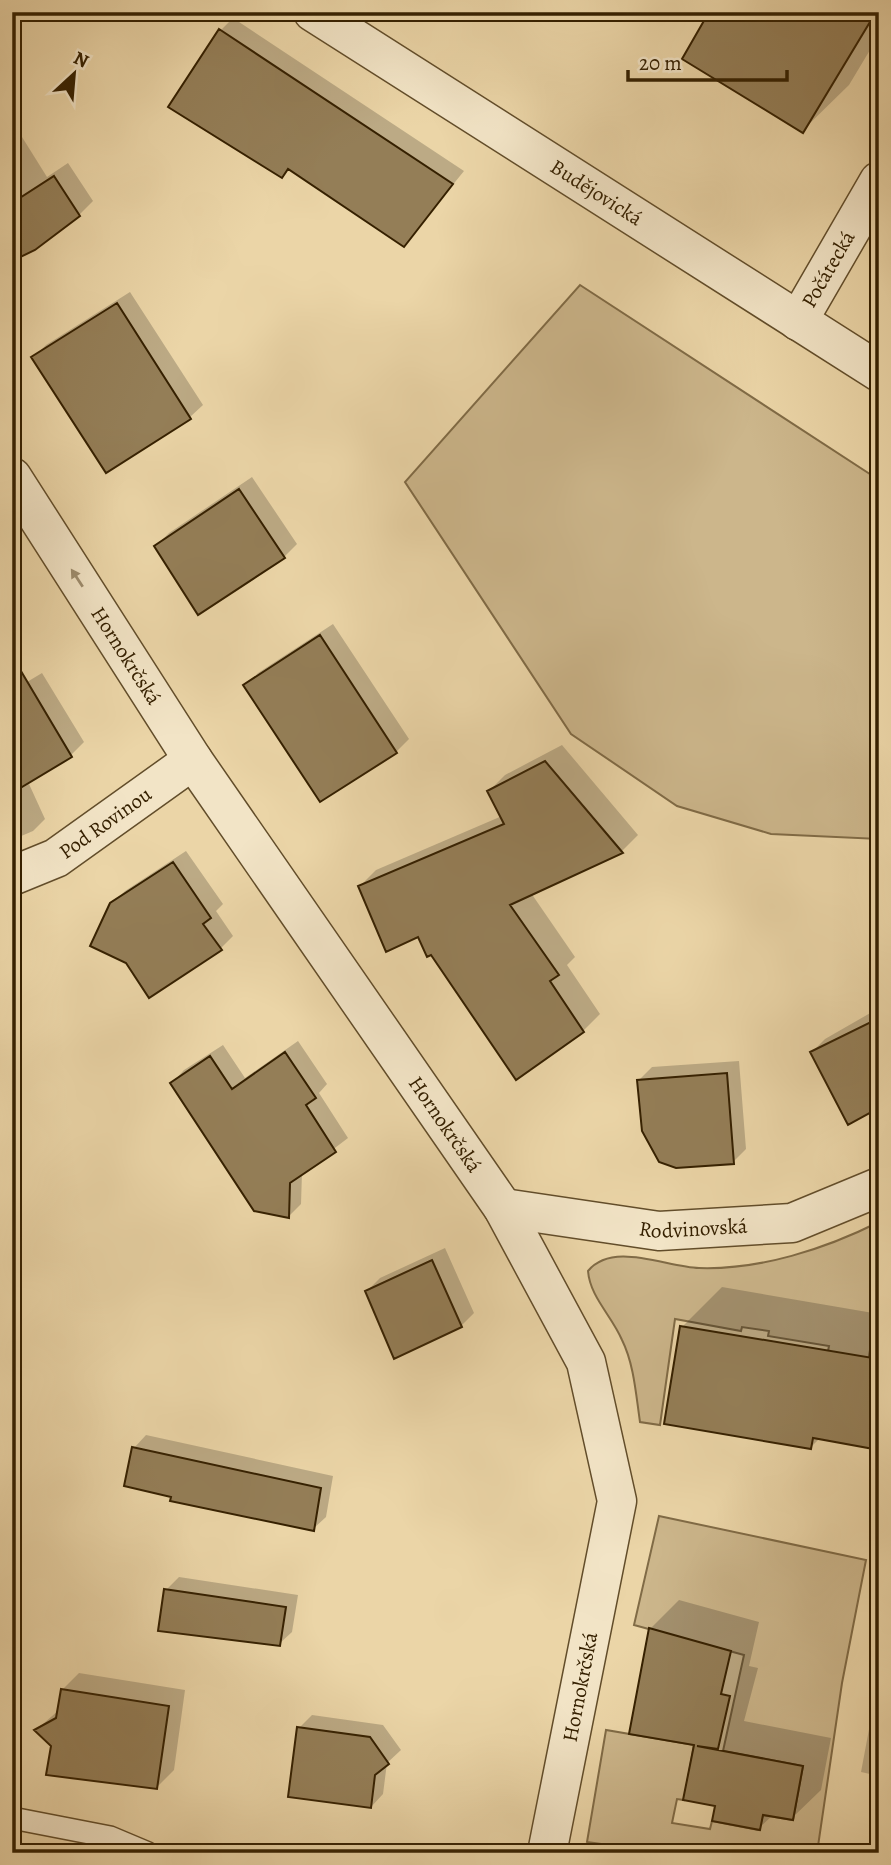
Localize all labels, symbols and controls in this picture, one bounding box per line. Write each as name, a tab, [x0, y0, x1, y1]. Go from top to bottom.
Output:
north arrow	[38, 38, 108, 108]
scale bar	[628, 38, 788, 82]
text: N	[69, 45, 93, 74]
text: 20 m	[639, 49, 682, 77]
street label: Budějovická	[545, 153, 648, 232]
street label: Počátecká	[795, 225, 861, 313]
one-way arrow	[71, 569, 84, 588]
street label: Hornokrčská	[84, 601, 168, 710]
street label: Pod Rovinou	[53, 780, 158, 865]
street label: Hornokrčská	[402, 1071, 488, 1178]
street label: Rodvinovská	[637, 1212, 748, 1245]
street label: Hornokrčská	[556, 1629, 604, 1744]

